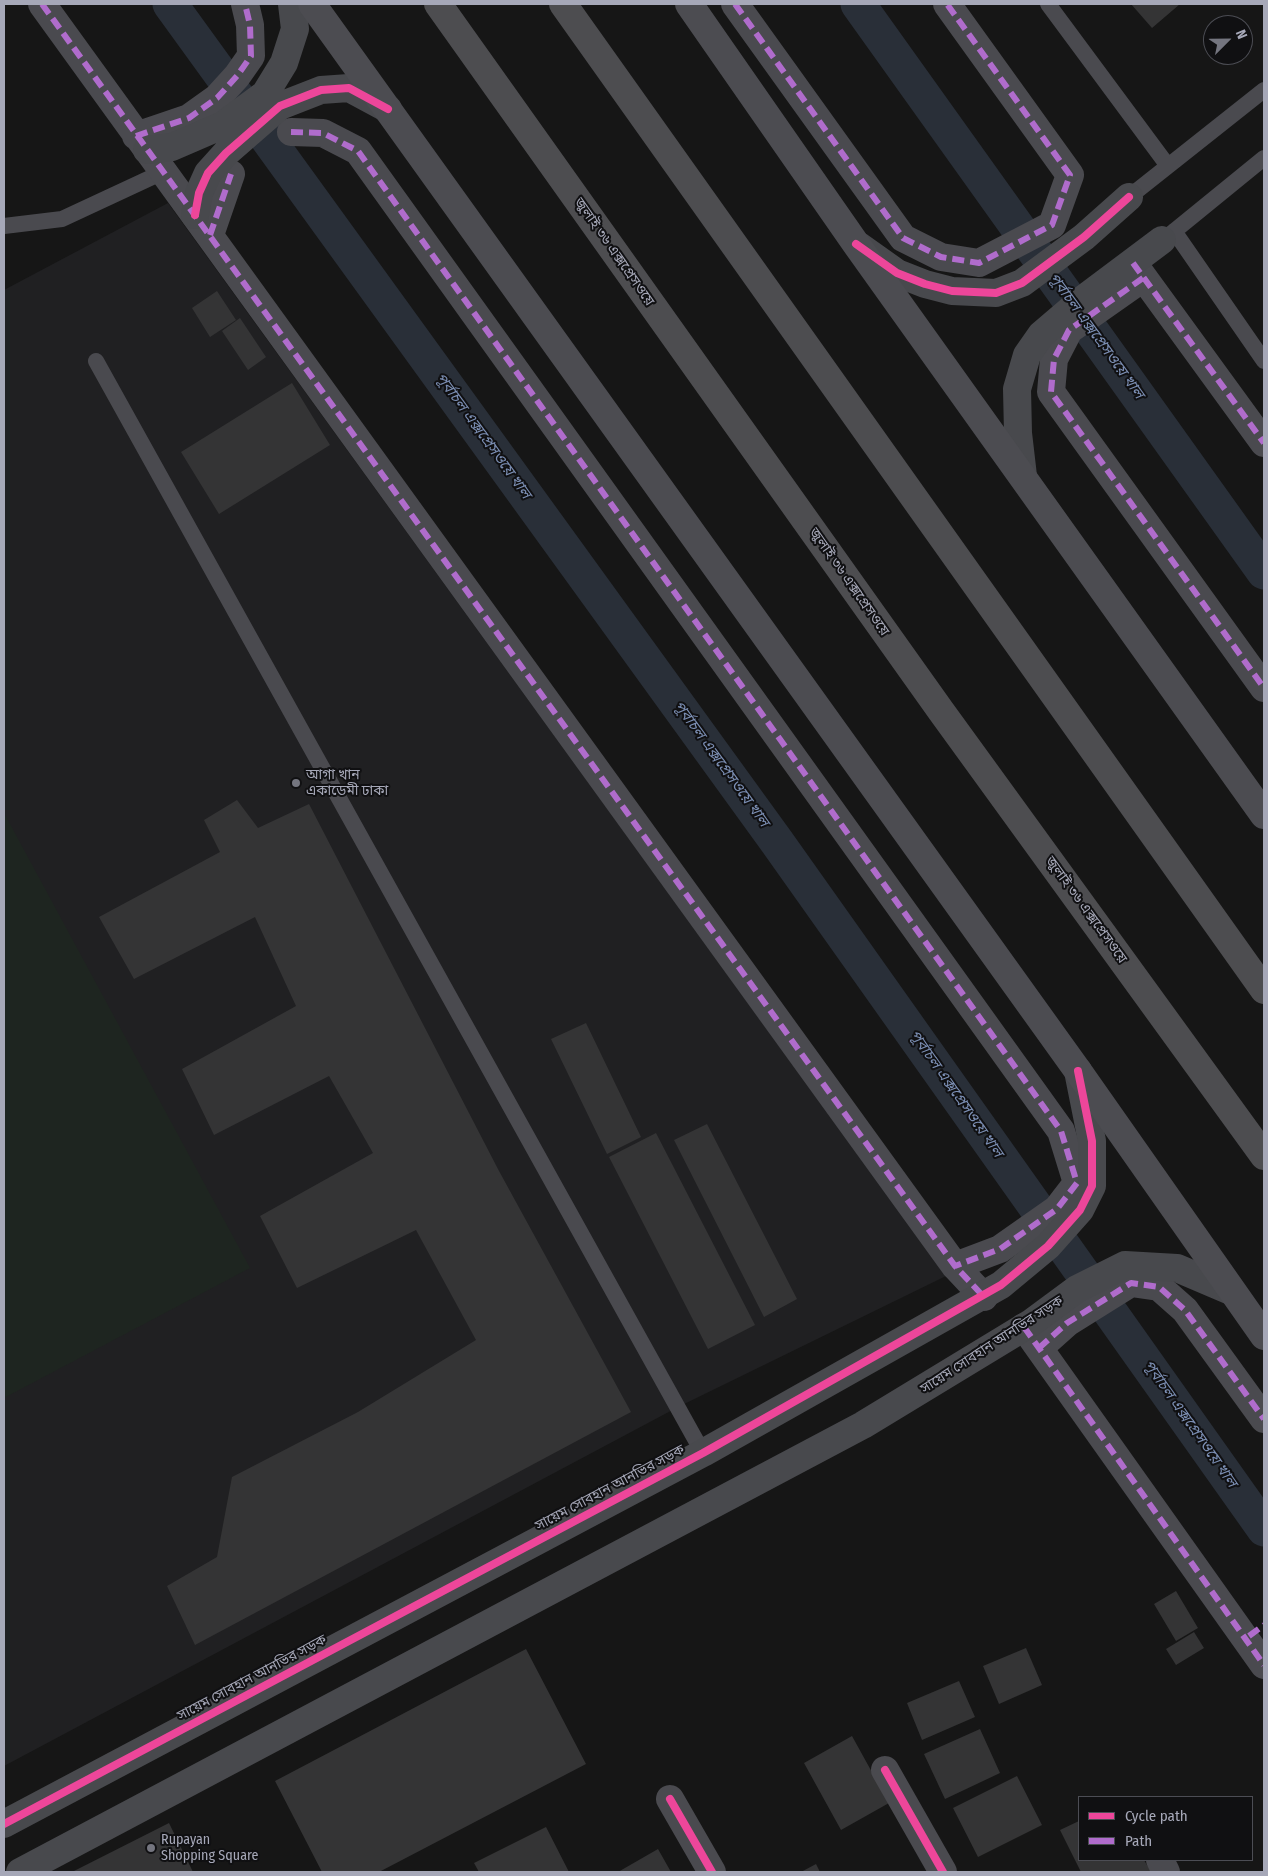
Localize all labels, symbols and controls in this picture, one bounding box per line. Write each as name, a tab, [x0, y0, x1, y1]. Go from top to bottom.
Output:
north arrow	[1203, 15, 1253, 65]
text: N	[1232, 27, 1251, 42]
street label: জুলাই ৩৬ এক্সপ্রেসওয়ে	[570, 195, 658, 309]
water label: পূর্বাচল এক্সপ্রেসওয়ে খাল	[1044, 270, 1148, 402]
water label: পূর্বাচল এক্সপ্রেসওয়ে খাল	[431, 370, 535, 502]
street label: জুলাই ৩৬ এক্সপ্রেসওয়ে	[805, 525, 893, 639]
water label: পূর্বাচল এক্সপ্রেসওয়ে খাল	[669, 698, 773, 830]
place label: আগা খান একাডেমী ঢাকা	[306, 767, 388, 800]
marker: আগা খান একাডেমী ঢাকা	[290, 777, 302, 789]
street label: জুলাই ৩৬ এক্সপ্রেসওয়ে	[1042, 853, 1130, 967]
water label: পূর্বাচল এক্সপ্রেসওয়ে খাল	[905, 1027, 1007, 1161]
street label: সায়েম সোবহান আনভির সড়ক	[918, 1293, 1066, 1397]
water label: পূর্বাচল এক্সপ্রেসওয়ে খাল	[1139, 1357, 1241, 1491]
street label: সায়েম সোবহান আনভির সড়ক	[532, 1441, 688, 1535]
street label: সায়েম সোবহান আনভির সড়ক	[174, 1631, 330, 1725]
legend	[1078, 1796, 1253, 1861]
text: Cycle path	[1125, 1807, 1188, 1825]
place label: Rupayan Shopping Square	[161, 1832, 258, 1864]
text: Path	[1125, 1832, 1152, 1850]
marker: Rupayan Shopping Square	[145, 1842, 157, 1854]

